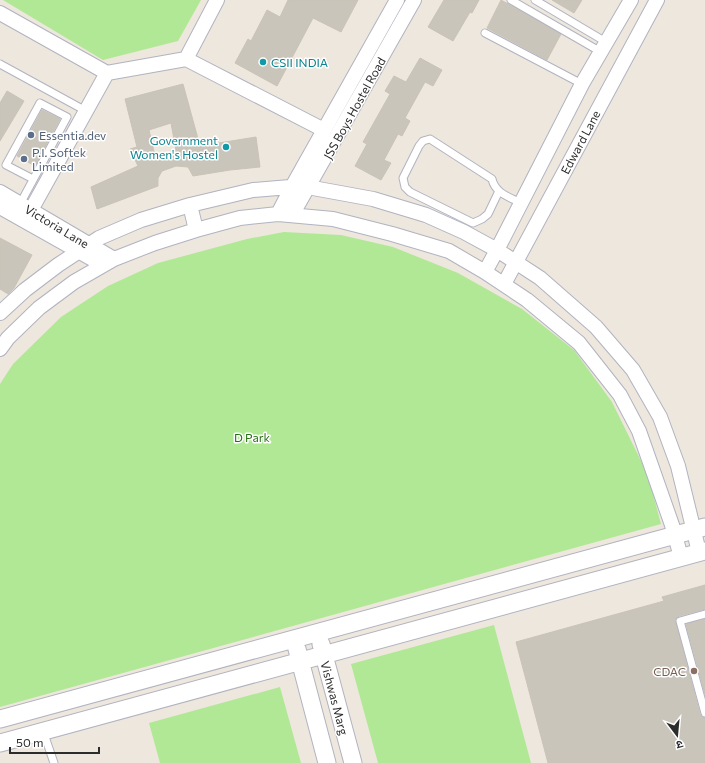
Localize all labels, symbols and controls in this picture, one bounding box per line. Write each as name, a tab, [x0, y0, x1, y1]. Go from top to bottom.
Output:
street label: JSS Boys Hostel Road	[320, 54, 389, 162]
place label: CSII INDIA	[271, 55, 328, 69]
marker: CSII INDIA	[258, 57, 268, 67]
street label: Edward Lane	[557, 108, 603, 176]
place label: Essentia.dev	[39, 128, 106, 142]
marker: Essentia.dev	[26, 130, 36, 140]
place label: Government Women's Hostel	[130, 133, 218, 161]
marker: Government Women's Hostel	[221, 142, 231, 152]
place label: P.I. Softek Limited	[32, 145, 87, 173]
marker: P.I. Softek Limited	[19, 154, 29, 164]
street label: Victoria Lane	[23, 201, 91, 251]
park label: D Park	[234, 430, 271, 444]
street label: Vishwas Marg	[318, 659, 352, 737]
place label: CDAC	[653, 664, 686, 678]
marker: CDAC	[689, 666, 699, 676]
north arrow	[657, 715, 697, 755]
scale bar	[10, 729, 99, 755]
text: 50 m	[16, 735, 44, 749]
text: उ	[674, 738, 685, 752]

